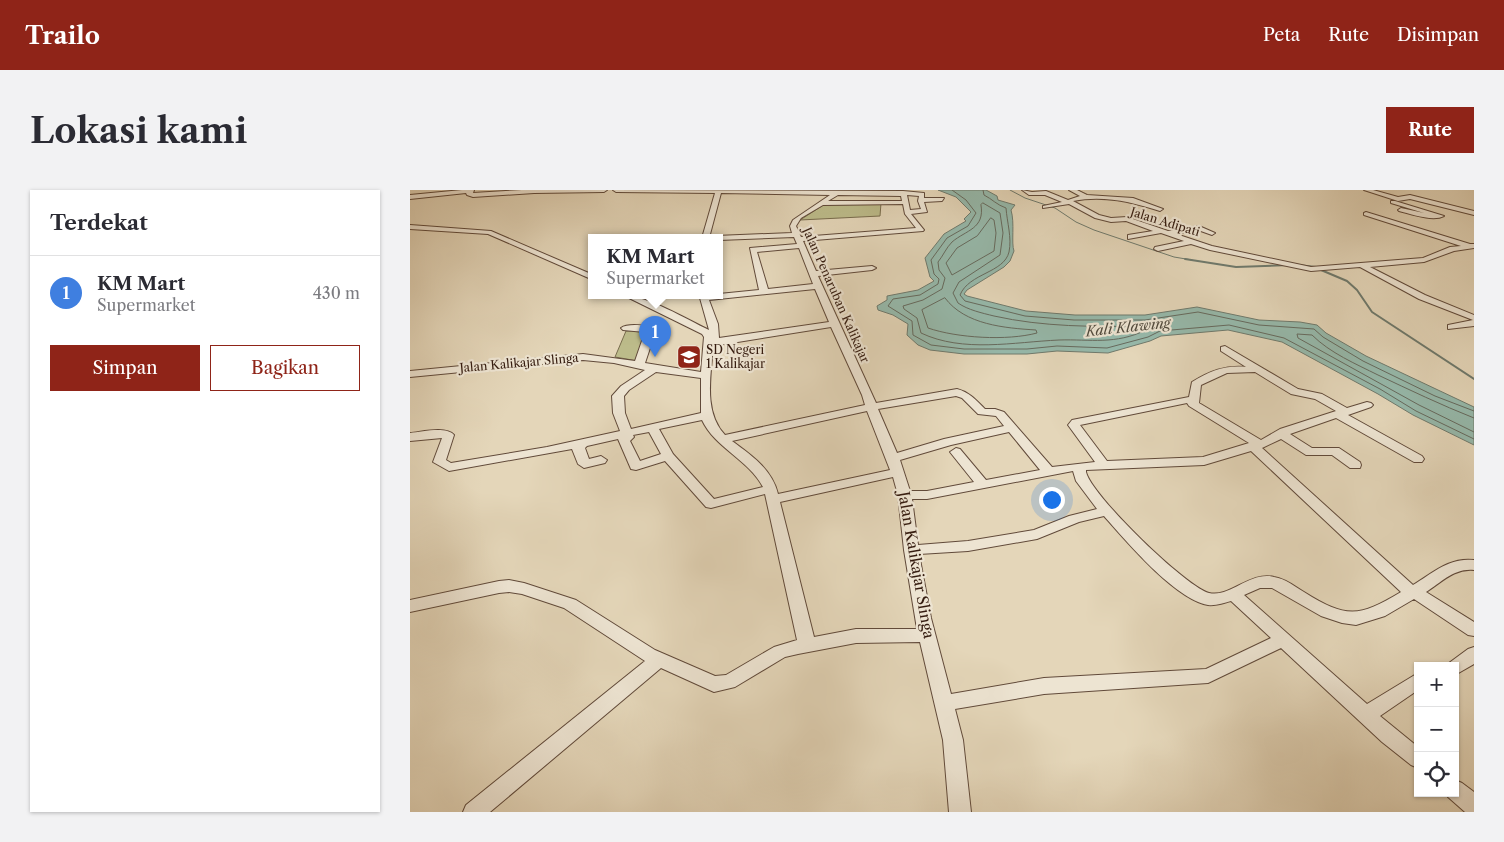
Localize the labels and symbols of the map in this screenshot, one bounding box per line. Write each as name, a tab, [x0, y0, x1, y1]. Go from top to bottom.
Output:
street label: Jalan Adipati	[1127, 203, 1202, 239]
street label: Jalan Penaruban Kalikajar	[799, 223, 873, 365]
water label: Kali Klawing	[1084, 313, 1173, 341]
pin: 1	[639, 316, 671, 357]
place label: SD Negeri 1 Kalikajar	[706, 342, 765, 371]
school or university icon: SD Negeri 1 Kalikajar	[676, 344, 702, 370]
street label: Jalan Kalikajar Slinga	[457, 350, 580, 375]
your location	[1039, 487, 1065, 513]
street label: Jalan Kalikajar Slinga	[894, 488, 939, 640]

